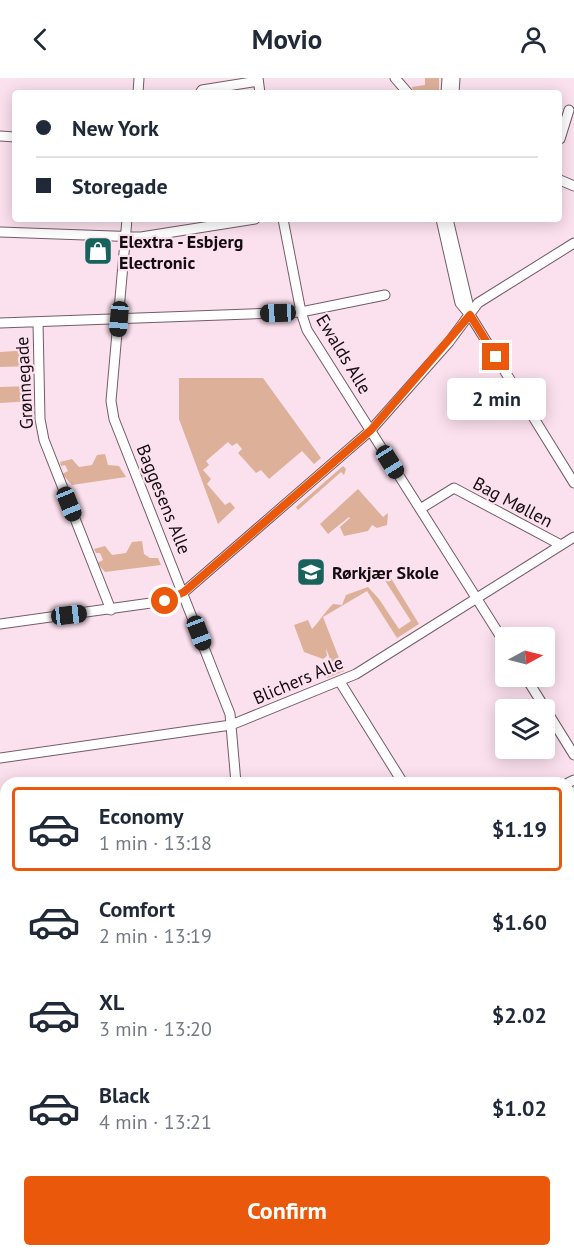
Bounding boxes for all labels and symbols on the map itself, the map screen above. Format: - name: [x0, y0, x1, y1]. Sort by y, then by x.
- place label: Elextra - Esbjerg Electronic: [119, 230, 243, 274]
- shop icon: Elextra - Esbjerg Electronic: [82, 235, 114, 267]
- car: [108, 300, 130, 338]
- car: [260, 303, 296, 323]
- street label: Ewalds Alle: [311, 310, 377, 398]
- street label: Grønnegade: [10, 336, 38, 430]
- route end: [482, 343, 509, 370]
- callout: 2 min: [446, 378, 546, 420]
- street label: Baggesens Alle: [132, 441, 196, 557]
- car: [373, 442, 407, 482]
- street label: Bag Møllen: [469, 471, 557, 533]
- car: [54, 484, 84, 524]
- school or university icon: Rørkjær Skole: [295, 556, 327, 588]
- place label: Rørkjær Skole: [332, 561, 439, 584]
- route start: [151, 587, 178, 614]
- car: [50, 604, 88, 626]
- car: [184, 613, 214, 653]
- north arrow: [495, 627, 555, 687]
- street label: Blichers Alle: [249, 651, 347, 709]

